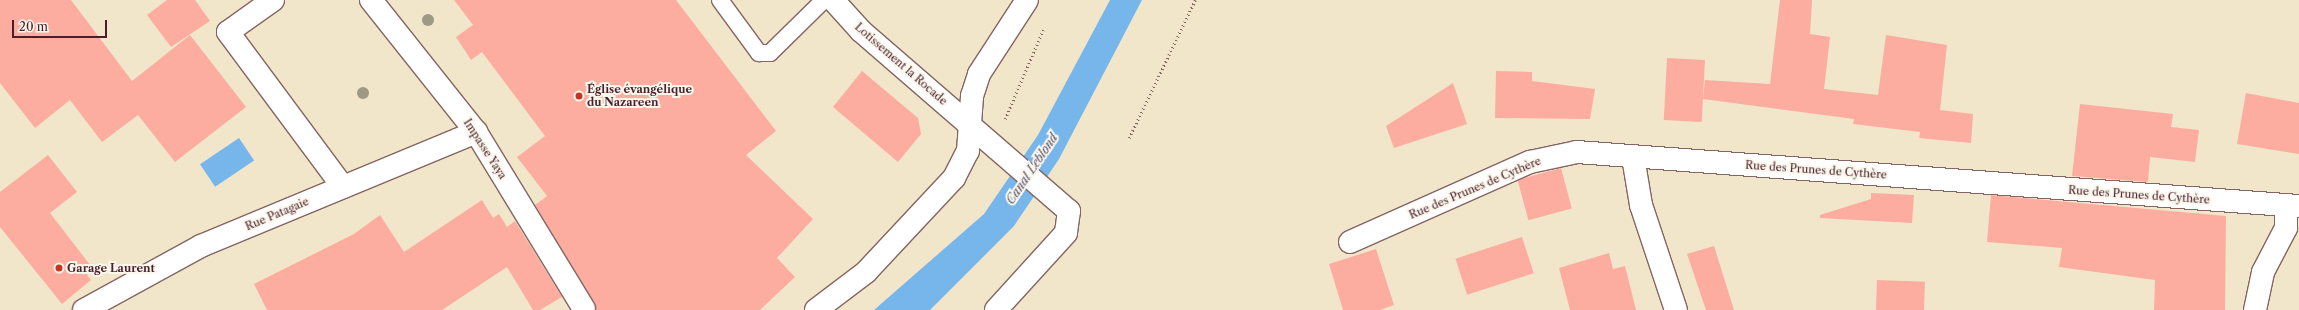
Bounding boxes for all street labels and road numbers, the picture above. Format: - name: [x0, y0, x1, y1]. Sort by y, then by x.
- street label: Lotissement la Rocade: [852, 20, 950, 108]
- street label: Impasse Yaya: [461, 116, 509, 182]
- street label: Rue des Prunes de Cythère: [1407, 154, 1543, 222]
- street label: Rue des Prunes de Cythère: [1745, 158, 1887, 182]
- street label: Rue des Prunes de Cythère: [2068, 183, 2210, 207]
- street label: Rue Patagaie: [243, 195, 311, 233]

